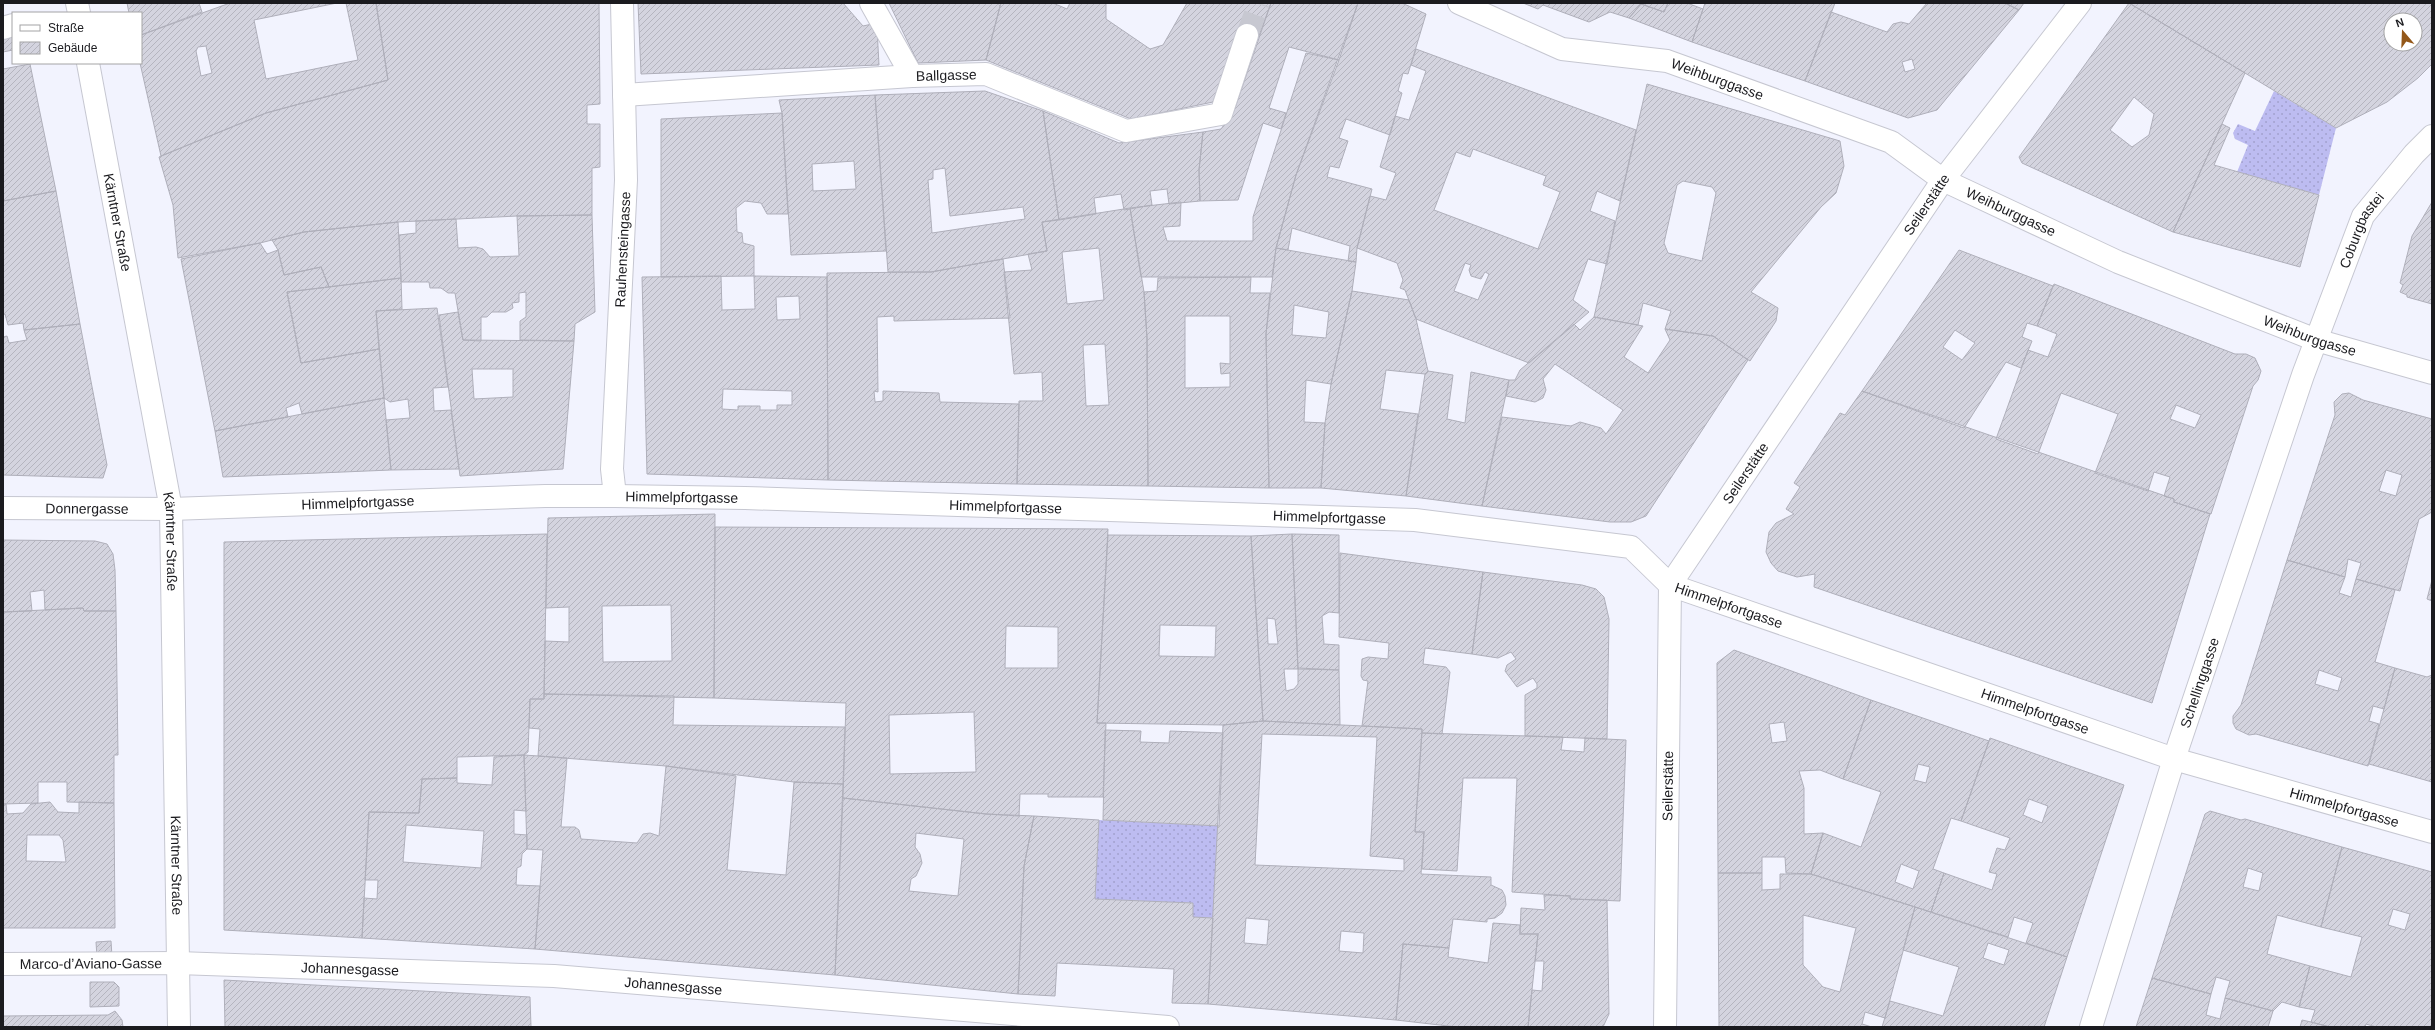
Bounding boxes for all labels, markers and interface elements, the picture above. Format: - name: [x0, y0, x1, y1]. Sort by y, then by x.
- legend: [12, 12, 142, 64]
- north arrow: [2383, 12, 2423, 52]
- text: N: [2394, 16, 2406, 30]
- text: Straße: [48, 21, 84, 35]
- text: Gebäude: [48, 41, 98, 55]
- street label: Weihburggasse: [1669, 55, 1766, 103]
- street label: Ballgasse: [916, 66, 977, 84]
- street label: Seilerstätte: [1900, 171, 1953, 238]
- street label: Kärntner Straße: [101, 172, 135, 273]
- street label: Weihburggasse: [1963, 184, 2058, 240]
- street label: Coburgbastei: [2336, 189, 2387, 271]
- street label: Rauhensteingasse: [612, 191, 633, 308]
- street label: Weihburggasse: [2261, 312, 2358, 359]
- street label: Seilerstätte: [1719, 439, 1772, 507]
- street label: Himmelpfortgasse: [625, 488, 739, 506]
- street label: Kärntner Straße: [160, 490, 180, 592]
- street label: Himmelpfortgasse: [301, 493, 415, 512]
- street label: Himmelpfortgasse: [949, 497, 1063, 516]
- street label: Donnergasse: [45, 500, 129, 517]
- street label: Himmelpfortgasse: [1273, 507, 1386, 527]
- street label: Himmelpfortgasse: [1673, 579, 1785, 631]
- street label: Schellinggasse: [2177, 635, 2222, 730]
- street label: Himmelpfortgasse: [1979, 685, 2091, 737]
- street label: Seilerstätte: [1659, 751, 1676, 821]
- street label: Himmelpfortgasse: [2288, 784, 2401, 830]
- street label: Kärntner Straße: [168, 815, 185, 915]
- street label: Marco-d’Aviano-Gasse: [20, 955, 162, 972]
- street label: Johannesgasse: [301, 959, 399, 979]
- street label: Johannesgasse: [624, 974, 723, 998]

